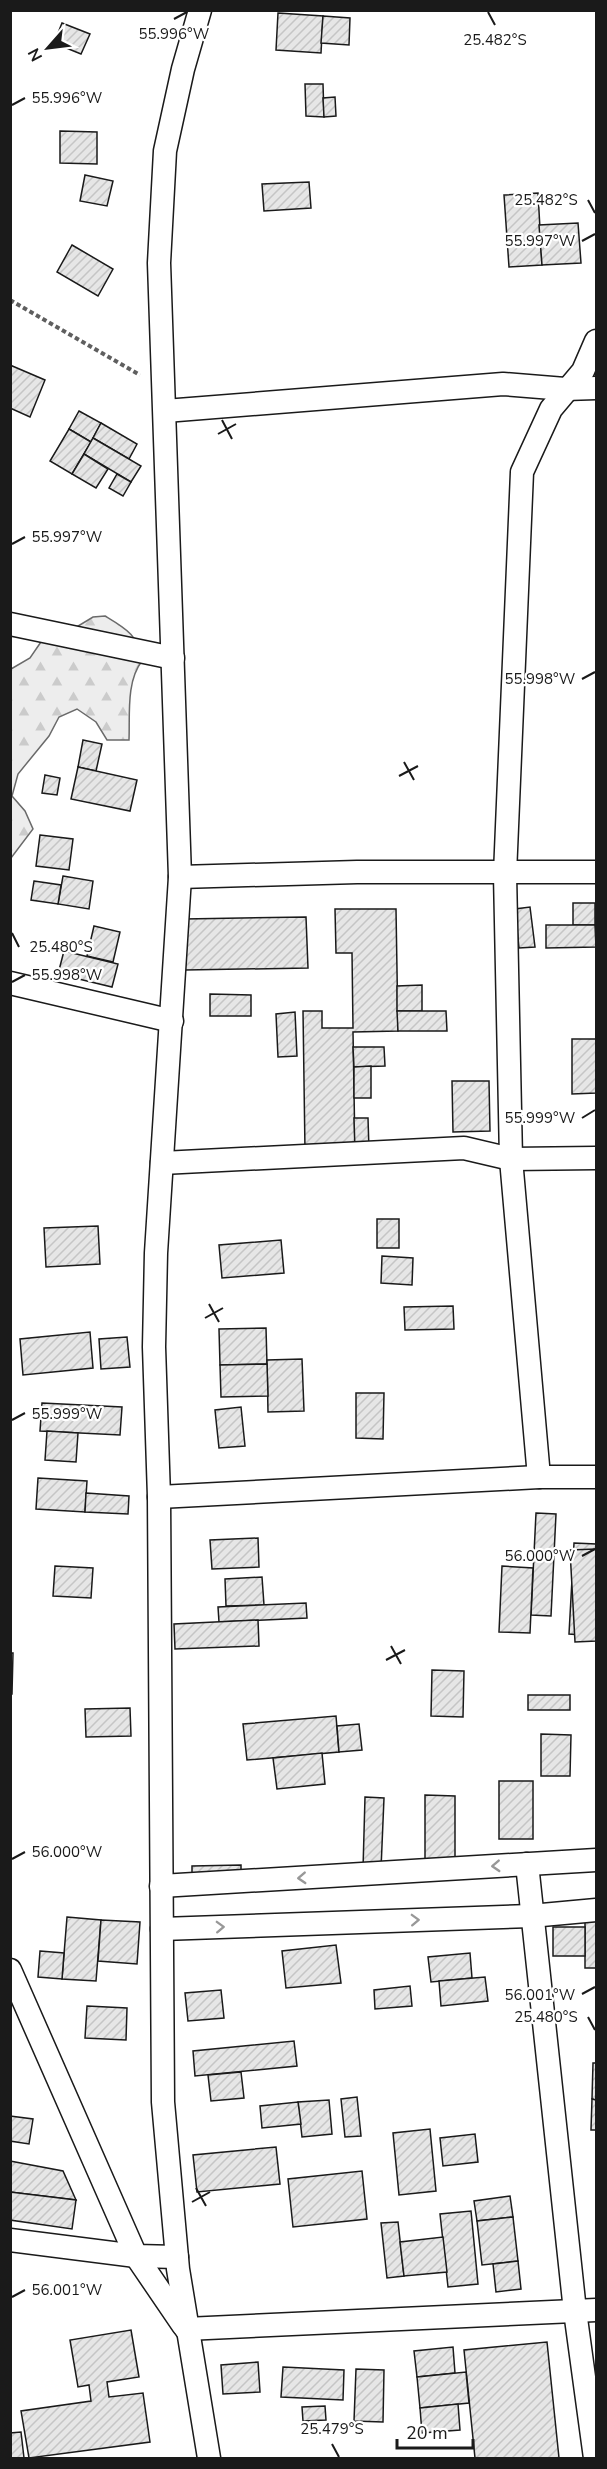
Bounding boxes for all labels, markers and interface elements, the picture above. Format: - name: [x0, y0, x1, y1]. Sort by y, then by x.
- north arrow: [18, 18, 78, 78]
- text: 55.996°W: [139, 24, 210, 44]
- text: 25.482°S: [463, 30, 527, 50]
- text: N: [23, 44, 48, 65]
- text: 55.996°W: [32, 88, 103, 108]
- text: 25.482°S: [514, 190, 578, 210]
- text: 55.997°W: [505, 231, 576, 251]
- text: 55.997°W: [32, 527, 103, 547]
- text: 55.998°W: [505, 669, 576, 689]
- text: 25.480°S: [29, 937, 93, 957]
- text: 55.998°W: [32, 965, 103, 985]
- text: 55.999°W: [505, 1108, 576, 1128]
- text: 55.999°W: [32, 1404, 103, 1424]
- text: 56.000°W: [505, 1546, 576, 1566]
- text: 56.000°W: [32, 1842, 103, 1862]
- one-way arrow: [492, 1859, 501, 1872]
- one-way arrow: [297, 1871, 306, 1884]
- one-way arrow: [411, 1914, 420, 1927]
- one-way arrow: [216, 1921, 225, 1933]
- text: 56.001°W: [505, 1985, 576, 2005]
- text: 25.480°S: [514, 2007, 578, 2027]
- text: 56.001°W: [32, 2280, 103, 2300]
- scale bar: [397, 2412, 474, 2450]
- text: 25.479°S: [300, 2419, 364, 2439]
- text: 20 m: [406, 2421, 448, 2445]

